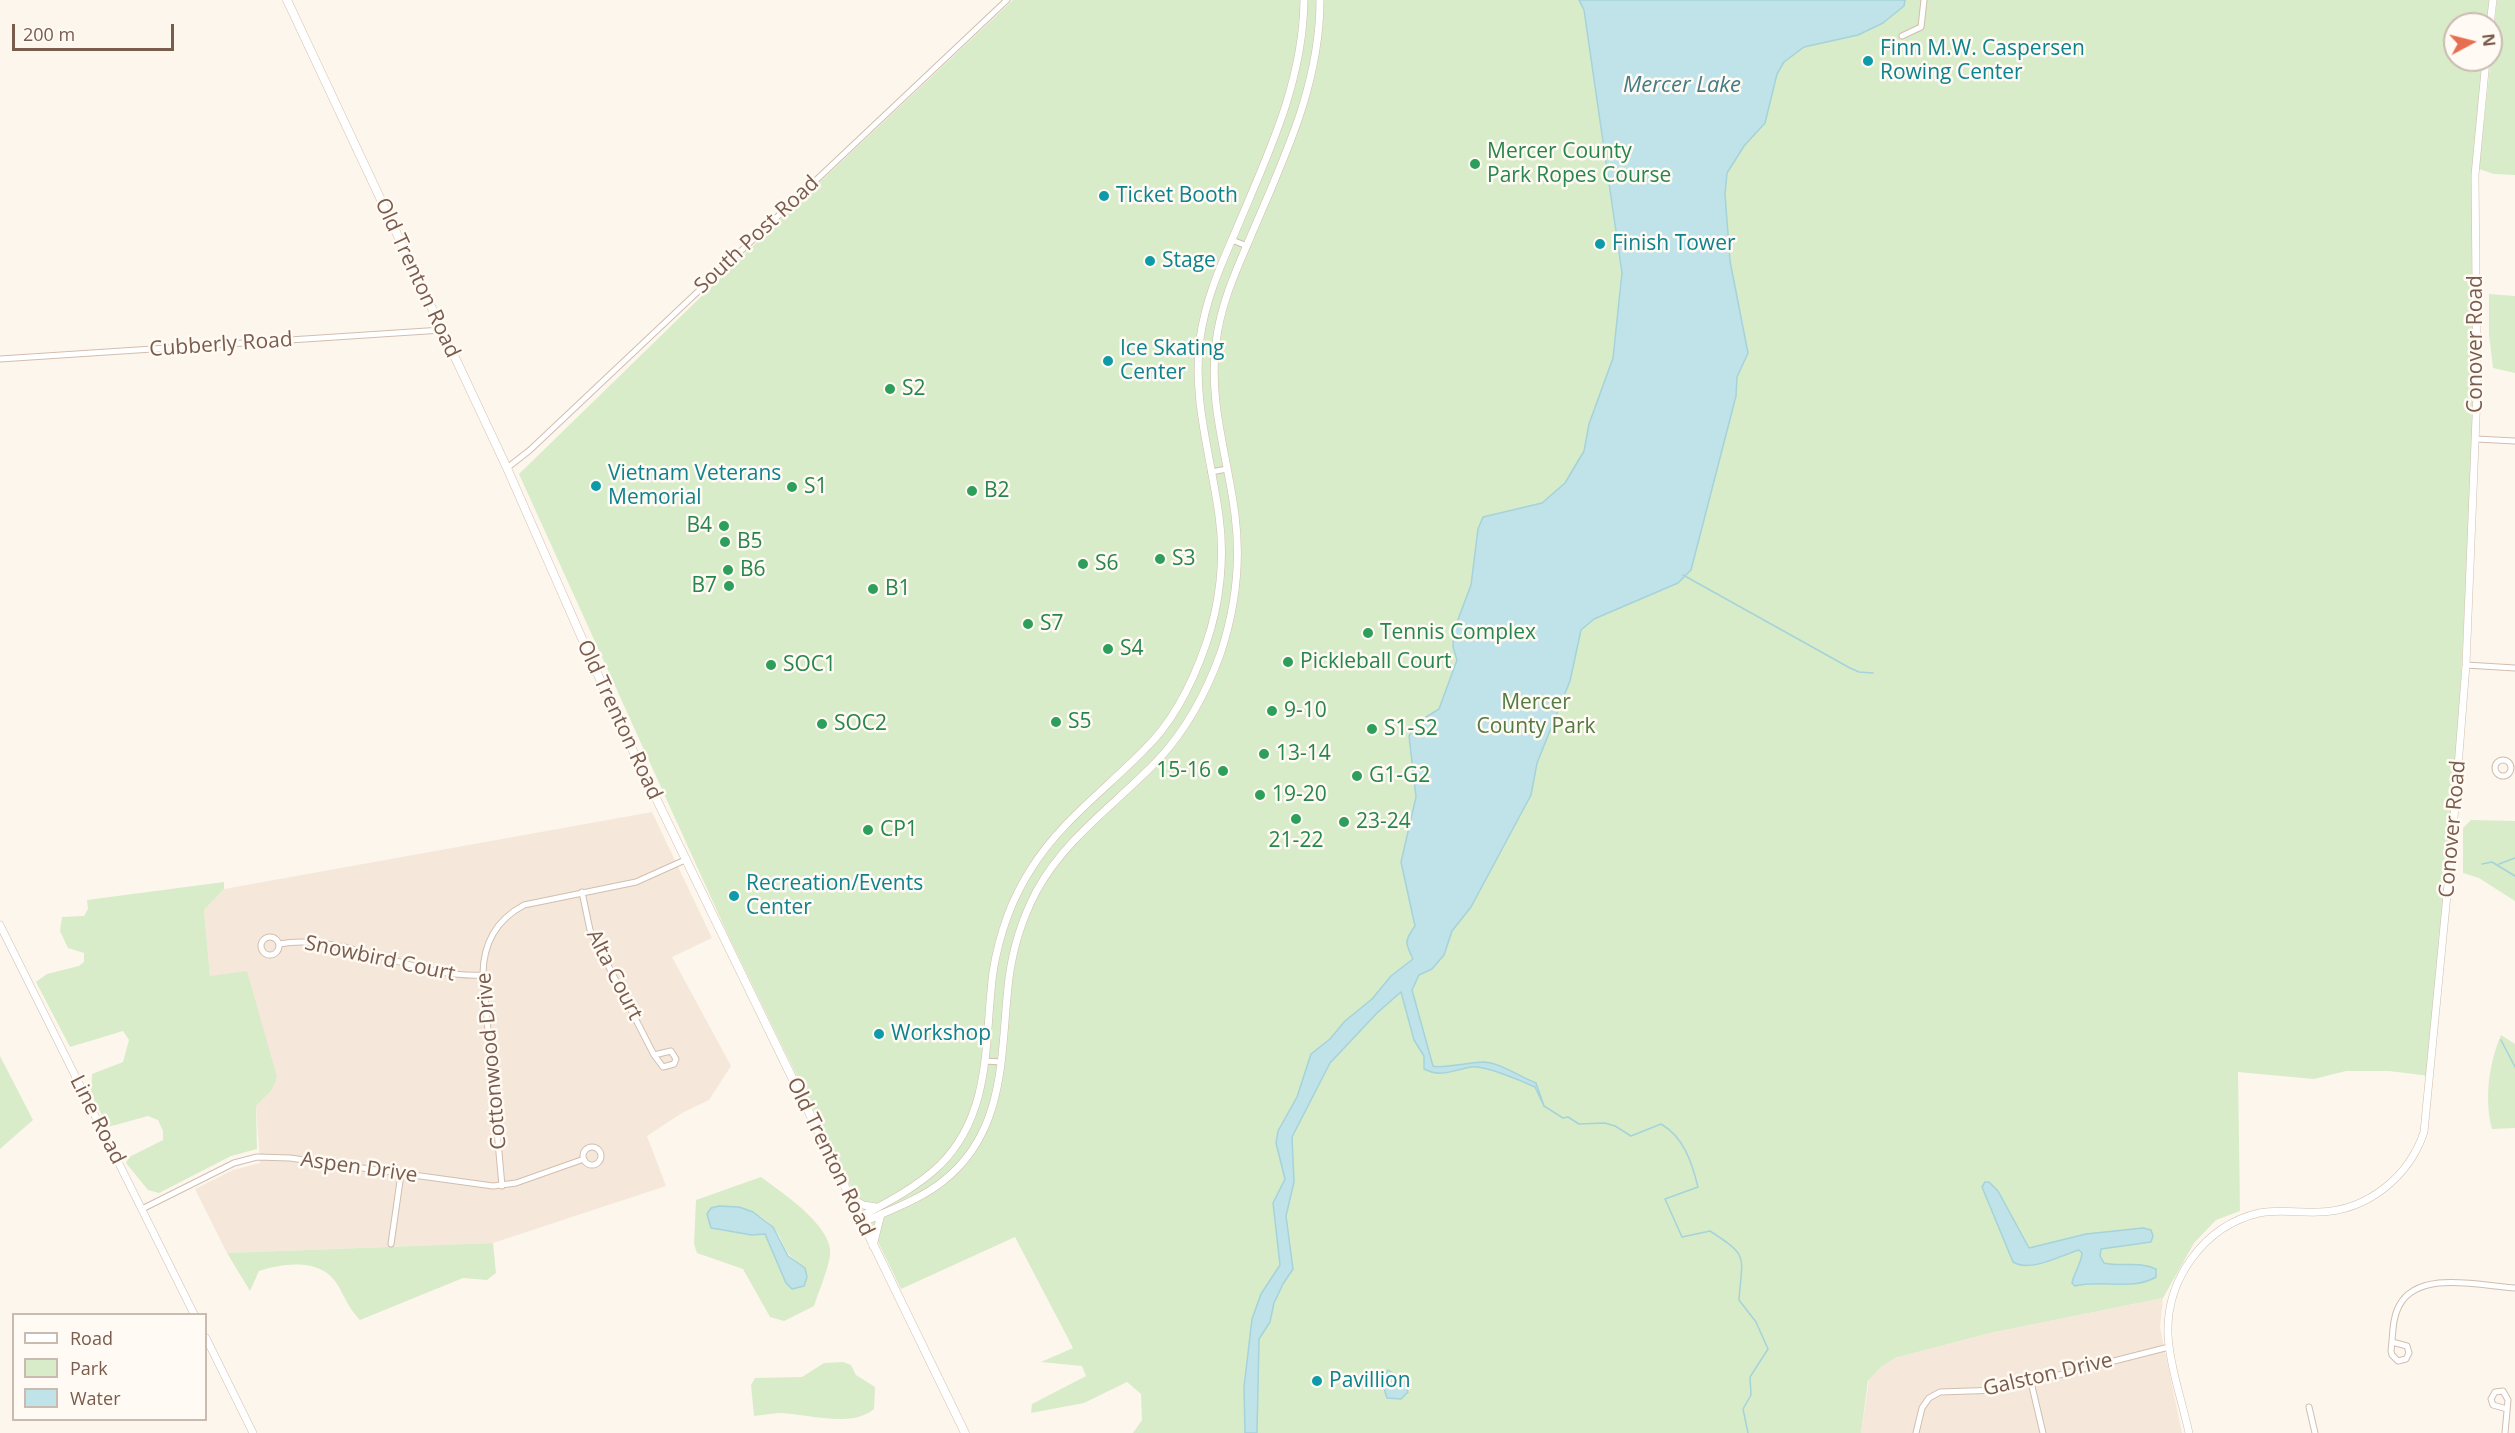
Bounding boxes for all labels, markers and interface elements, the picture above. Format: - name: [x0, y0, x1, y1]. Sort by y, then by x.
- scale bar: [15, 12, 177, 50]
- north arrow: [2443, 12, 2503, 72]
- text: 200 m: [23, 22, 75, 46]
- text: N: [2477, 32, 2501, 48]
- place label: Finn M.W. Caspersen Rowing Center: [1880, 36, 2085, 86]
- marker: Finn M.W. Caspersen Rowing Center: [1861, 54, 1875, 68]
- water label: Mercer Lake: [1623, 73, 1741, 99]
- place label: Mercer County Park Ropes Course: [1487, 139, 1671, 189]
- marker: Mercer County Park Ropes Course: [1468, 157, 1482, 171]
- street label: South Post Road: [689, 171, 825, 299]
- place label: Ticket Booth: [1116, 183, 1238, 209]
- marker: Ticket Booth: [1097, 189, 1111, 203]
- street label: Old Trenton Road: [369, 194, 465, 362]
- place label: Finish Tower: [1612, 231, 1736, 257]
- marker: Finish Tower: [1593, 237, 1607, 251]
- place label: Stage: [1162, 248, 1216, 274]
- marker: Stage: [1143, 254, 1157, 268]
- street label: Conover Road: [2463, 275, 2489, 413]
- street label: Cubberly Road: [149, 327, 293, 363]
- place label: Ice Skating Center: [1120, 336, 1224, 386]
- marker: Ice Skating Center: [1101, 354, 1115, 368]
- place label: S2: [902, 376, 926, 402]
- marker: S2: [883, 382, 897, 396]
- place label: Vietnam Veterans Memorial: [608, 461, 781, 511]
- place label: S1: [804, 474, 828, 500]
- place label: B2: [984, 478, 1010, 504]
- marker: Vietnam Veterans Memorial: [589, 479, 603, 493]
- marker: S1: [785, 480, 799, 494]
- marker: B2: [965, 484, 979, 498]
- place label: B4: [686, 513, 712, 539]
- marker: B4: [717, 519, 731, 533]
- place label: B5: [737, 529, 763, 555]
- marker: B5: [718, 535, 732, 549]
- place label: S3: [1172, 546, 1196, 572]
- place label: S6: [1095, 551, 1119, 577]
- marker: S3: [1153, 552, 1167, 566]
- place label: B6: [740, 557, 766, 583]
- marker: S6: [1076, 557, 1090, 571]
- marker: B6: [721, 563, 735, 577]
- place label: B7: [691, 573, 717, 599]
- place label: B1: [885, 576, 911, 602]
- marker: B7: [722, 579, 736, 593]
- marker: B1: [866, 582, 880, 596]
- place label: S7: [1040, 611, 1064, 637]
- marker: S7: [1021, 617, 1035, 631]
- place label: Tennis Complex: [1380, 620, 1536, 646]
- marker: Tennis Complex: [1361, 626, 1375, 640]
- street label: Old Trenton Road: [571, 636, 667, 804]
- place label: S4: [1120, 636, 1144, 662]
- marker: S4: [1101, 642, 1115, 656]
- place label: Pickleball Court: [1300, 649, 1452, 675]
- place label: SOC1: [783, 652, 836, 678]
- marker: Pickleball Court: [1281, 655, 1295, 669]
- marker: SOC1: [764, 658, 778, 672]
- park label: Mercer County Park: [1477, 690, 1595, 740]
- place label: 9-10: [1284, 698, 1327, 724]
- marker: 9-10: [1265, 704, 1279, 718]
- place label: S5: [1068, 709, 1092, 735]
- place label: SOC2: [834, 711, 887, 737]
- marker: S5: [1049, 715, 1063, 729]
- place label: S1-S2: [1384, 716, 1438, 742]
- marker: SOC2: [815, 717, 829, 731]
- marker: S1-S2: [1365, 722, 1379, 736]
- place label: 13-14: [1276, 741, 1331, 767]
- marker: 13-14: [1257, 747, 1271, 761]
- place label: 15-16: [1156, 758, 1211, 784]
- street label: Conover Road: [2434, 759, 2472, 899]
- place label: G1-G2: [1369, 763, 1430, 789]
- marker: 15-16: [1216, 764, 1230, 778]
- marker: G1-G2: [1350, 769, 1364, 783]
- place label: 19-20: [1272, 782, 1327, 808]
- marker: 19-20: [1253, 788, 1267, 802]
- place label: 23-24: [1356, 809, 1411, 835]
- marker: 21-22: [1289, 812, 1303, 826]
- marker: 23-24: [1337, 815, 1351, 829]
- place label: CP1: [880, 817, 918, 843]
- marker: CP1: [861, 823, 875, 837]
- place label: 21-22: [1269, 828, 1323, 854]
- place label: Recreation/Events Center: [746, 871, 923, 921]
- marker: Recreation/Events Center: [727, 889, 741, 903]
- street label: Alta Court: [581, 926, 647, 1024]
- street label: Snowbird Court: [302, 931, 458, 987]
- street label: Cottonwood Drive: [472, 971, 512, 1151]
- place label: Workshop: [891, 1021, 991, 1047]
- marker: Workshop: [872, 1027, 886, 1041]
- street label: Line Road: [64, 1071, 130, 1169]
- street label: Old Trenton Road: [781, 1074, 879, 1240]
- street label: Aspen Drive: [299, 1147, 419, 1189]
- legend: [12, 1313, 207, 1421]
- text: Road: [70, 1326, 113, 1350]
- street label: Galston Drive: [1981, 1348, 2115, 1402]
- text: Park: [70, 1356, 108, 1380]
- place label: Pavillion: [1329, 1368, 1411, 1394]
- marker: Pavillion: [1310, 1374, 1324, 1388]
- text: Water: [70, 1386, 121, 1410]

